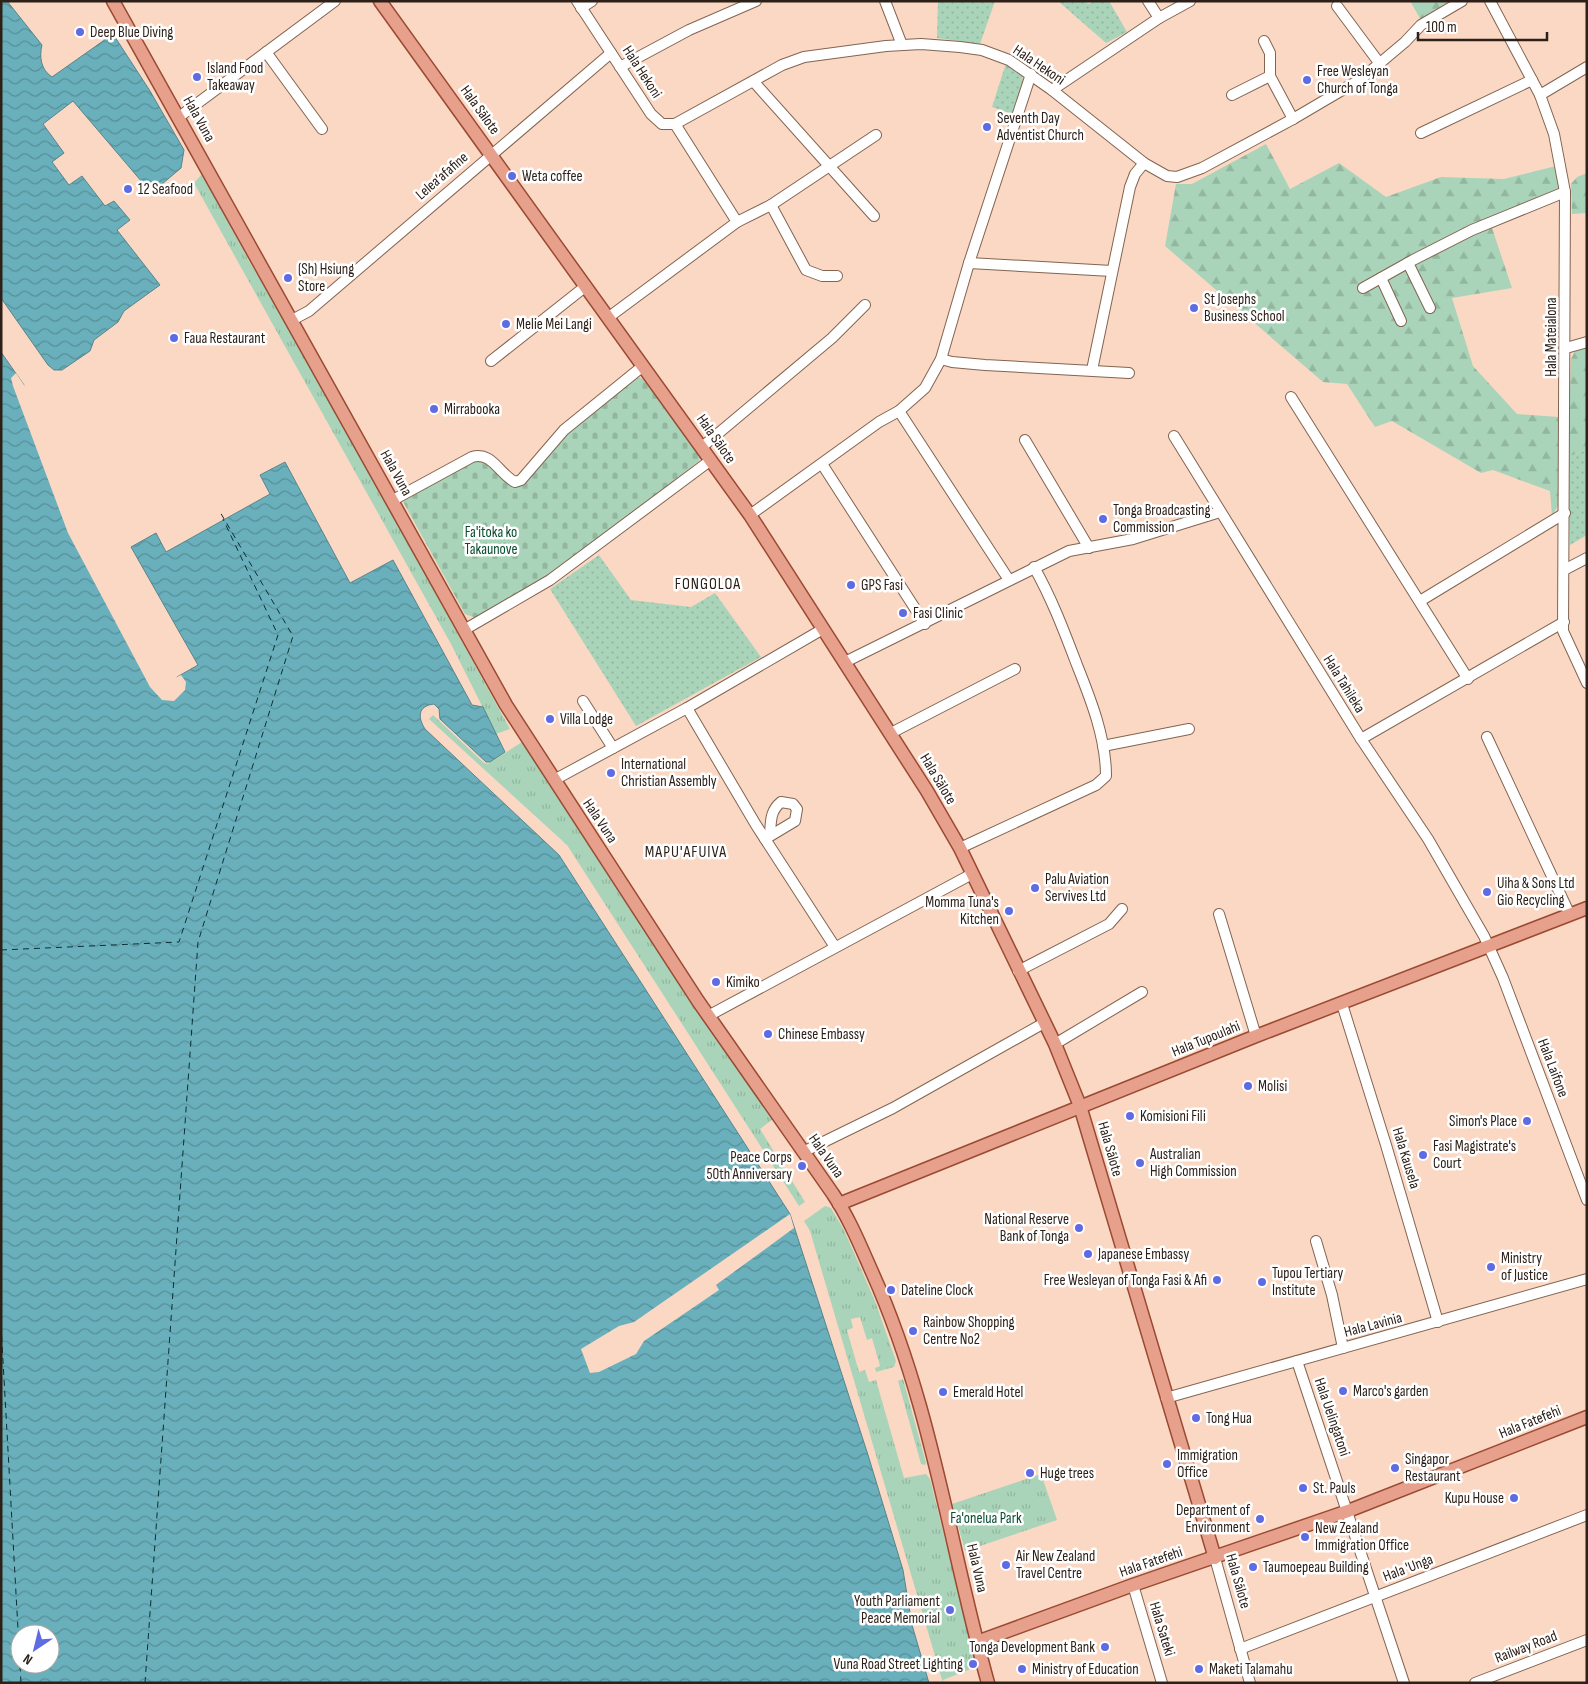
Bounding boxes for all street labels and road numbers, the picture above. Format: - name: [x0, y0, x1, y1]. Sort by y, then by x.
- street label: Hala Hekoni: [1009, 41, 1069, 89]
- street label: Hala Hekoni: [618, 42, 666, 102]
- street label: Hala Sālote: [456, 82, 504, 138]
- street label: Hala Vuna: [179, 93, 219, 145]
- street label: Lelea’afafine: [412, 148, 472, 204]
- street label: Hala Mateialona: [1542, 297, 1561, 377]
- street label: Hala Sālote: [692, 411, 740, 467]
- street label: Hala Vuna: [376, 447, 416, 499]
- street label: Hala Tahileka: [1319, 652, 1369, 717]
- street label: Hala Sālote: [915, 750, 961, 808]
- street label: Hala Vuna: [578, 795, 622, 847]
- street label: Hala Tupoulahi: [1169, 1017, 1243, 1061]
- street label: Hala Laifone: [1533, 1036, 1573, 1100]
- street label: Hala Sālote: [1093, 1119, 1127, 1179]
- street label: Hala Kausela: [1388, 1125, 1424, 1191]
- street label: Hala Vuna: [804, 1130, 848, 1182]
- street label: Hala Lavinia: [1342, 1308, 1404, 1342]
- street label: Hala Uelingatoni: [1310, 1375, 1354, 1459]
- street label: Hala Fatefehi: [1496, 1401, 1564, 1443]
- street label: Hala Vuna: [962, 1542, 992, 1594]
- street label: Hala Fatefehi: [1117, 1542, 1185, 1582]
- street label: Hala 'Unga: [1380, 1550, 1436, 1586]
- street label: Hala Sālote: [1221, 1551, 1255, 1611]
- street label: Hala Sateki: [1145, 1600, 1179, 1659]
- street label: Railway Road: [1492, 1626, 1560, 1668]

